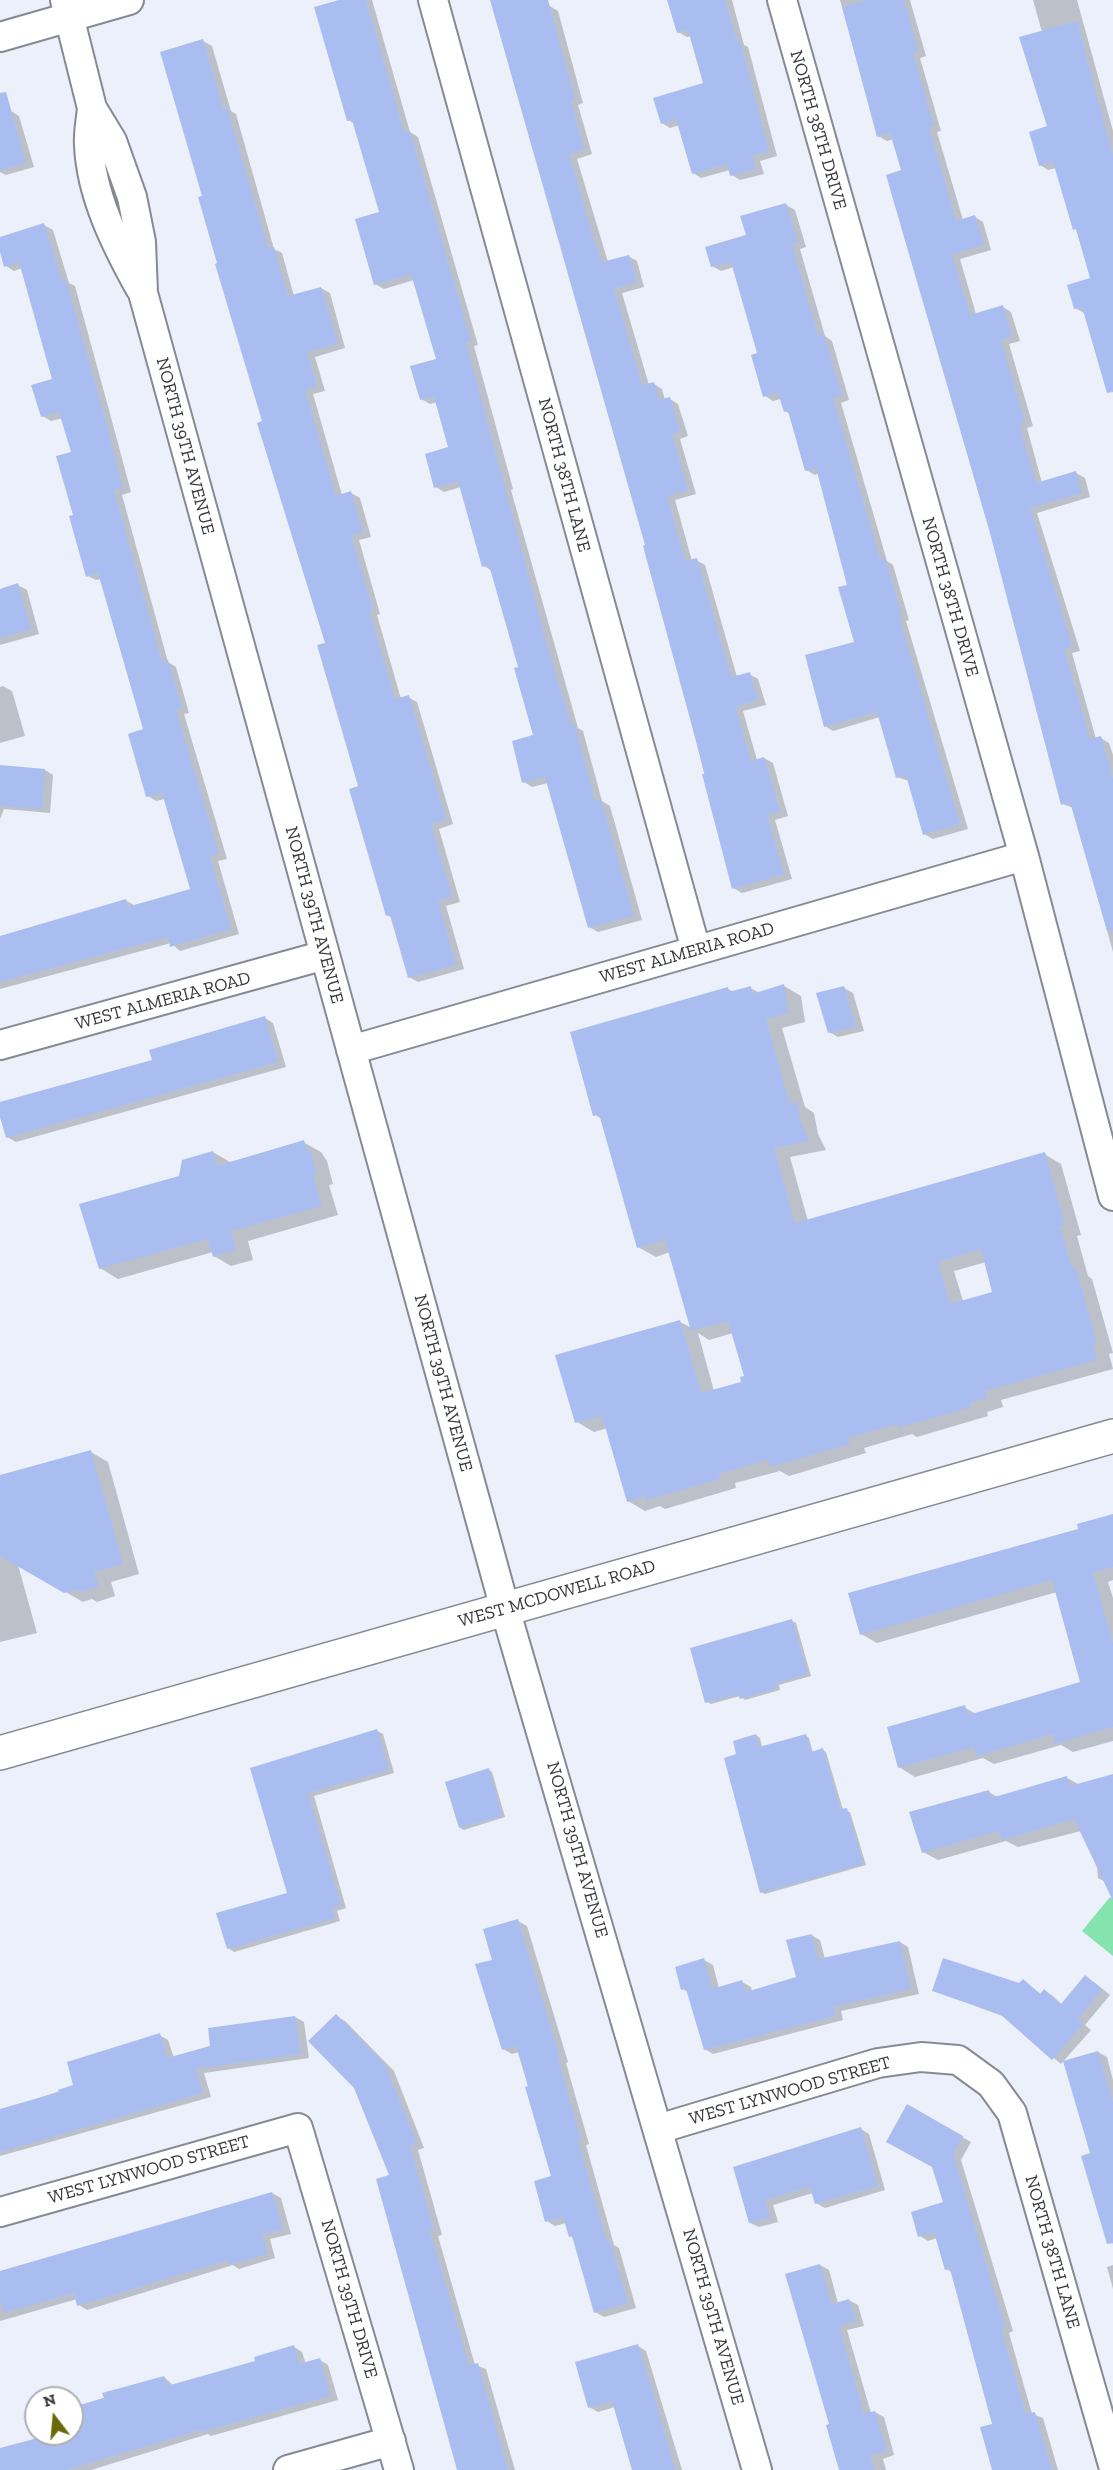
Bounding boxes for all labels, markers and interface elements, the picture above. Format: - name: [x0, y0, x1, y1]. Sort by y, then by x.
- street label: NORTH 38TH DRIVE: [785, 48, 851, 212]
- street label: NORTH 39TH AVENUE: [151, 355, 219, 537]
- street label: NORTH 38TH LANE: [533, 396, 595, 554]
- street label: NORTH 38TH DRIVE: [917, 515, 983, 679]
- street label: NORTH 39TH AVENUE: [280, 824, 348, 1006]
- street label: WEST ALMERIA ROAD: [597, 918, 777, 988]
- street label: WEST ALMERIA ROAD: [73, 967, 253, 1035]
- street label: NORTH 39TH AVENUE: [409, 1292, 477, 1474]
- street label: WEST MCDOWELL ROAD: [456, 1556, 658, 1632]
- street label: NORTH 39TH AVENUE: [542, 1759, 612, 1941]
- street label: WEST LYNWOOD STREET: [687, 2052, 893, 2130]
- street label: WEST LYNWOOD STREET: [46, 2131, 252, 2209]
- street label: NORTH 38TH LANE: [1020, 2173, 1084, 2331]
- street label: NORTH 39TH DRIVE: [316, 2217, 382, 2381]
- street label: NORTH 39TH AVENUE: [678, 2226, 748, 2408]
- north arrow: [24, 2386, 84, 2446]
- text: N: [41, 2389, 58, 2411]

